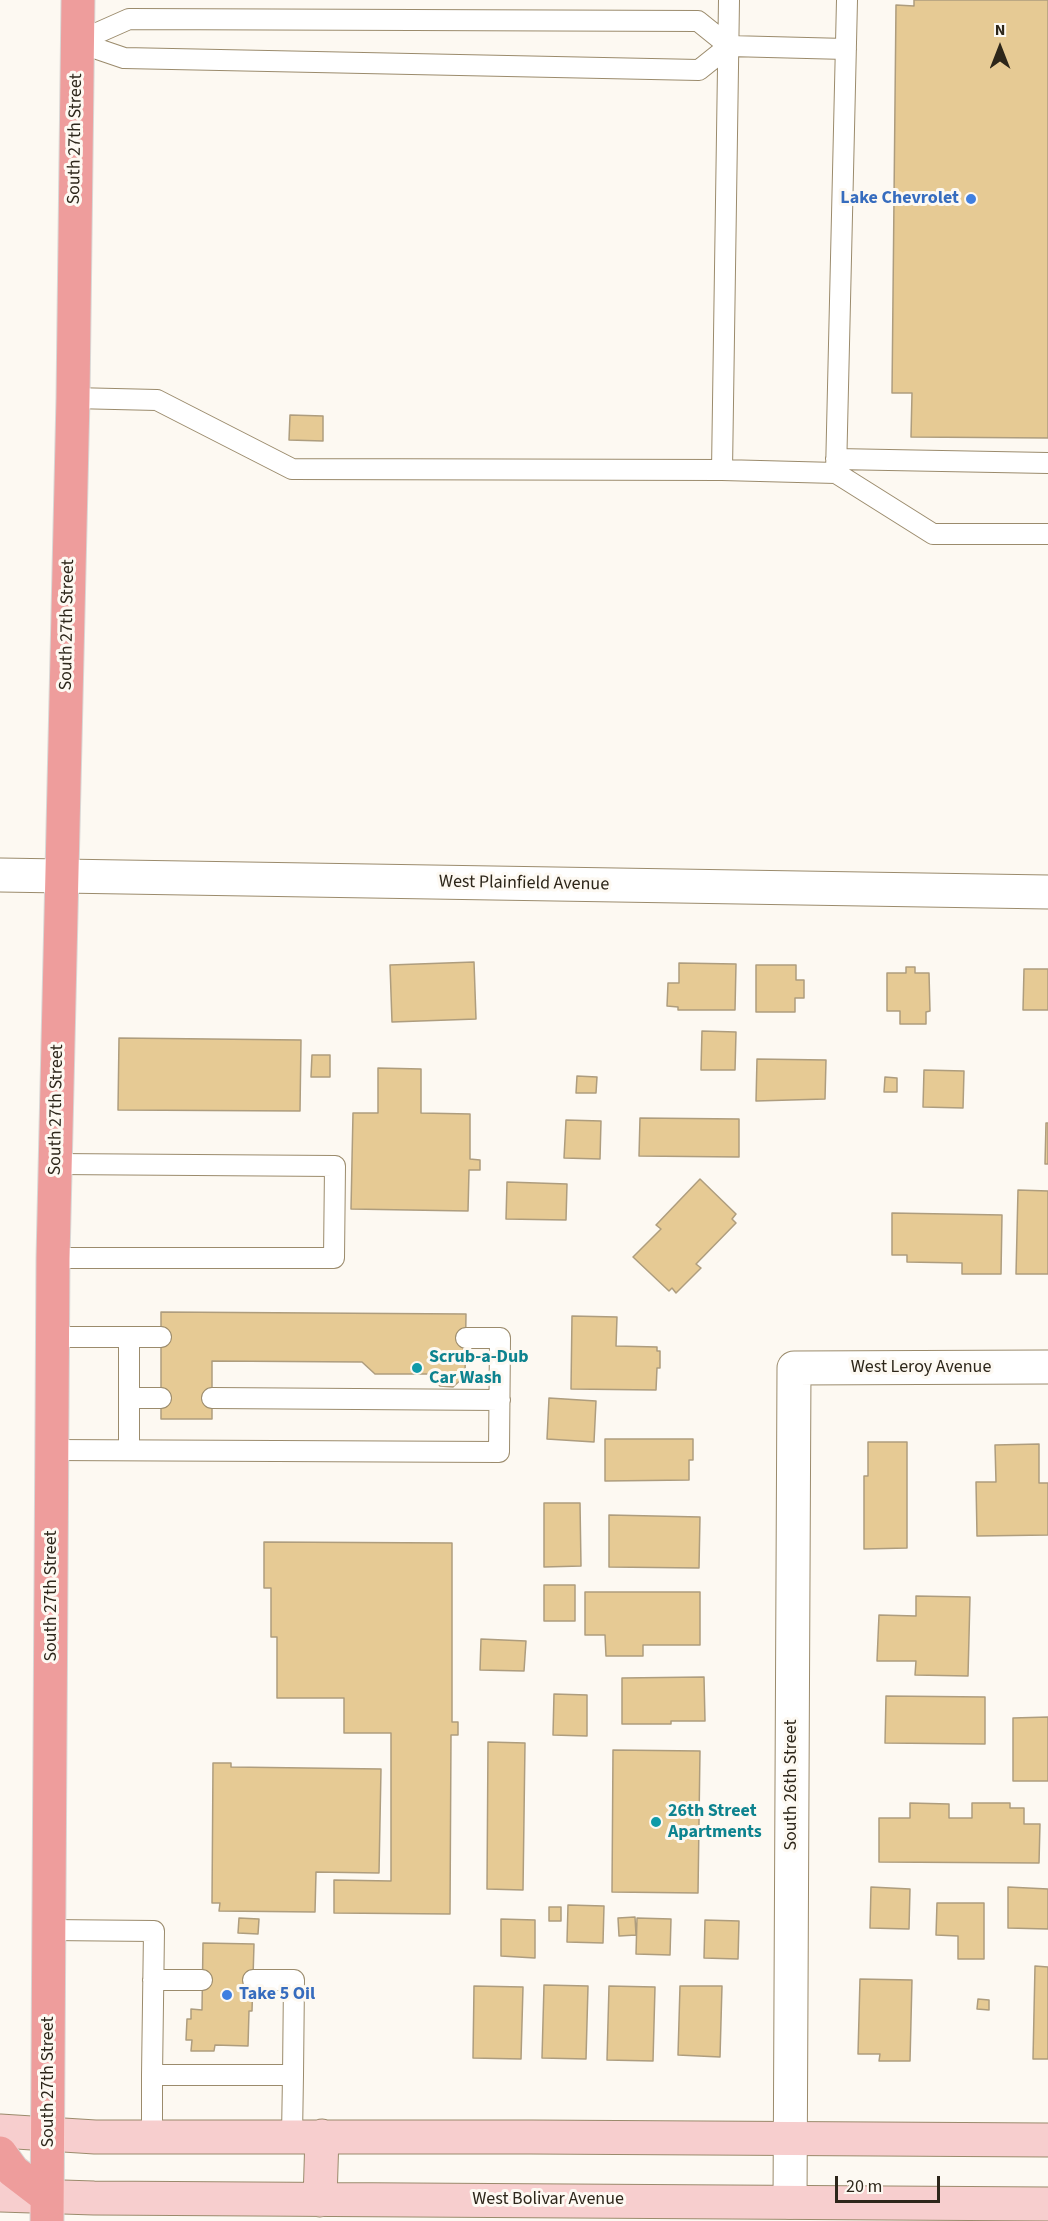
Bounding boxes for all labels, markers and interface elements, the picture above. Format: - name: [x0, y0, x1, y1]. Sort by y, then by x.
- north arrow: [970, 18, 1030, 78]
- text: N: [995, 19, 1005, 41]
- street label: South 27th Street: [64, 73, 88, 205]
- place label: Lake Chevrolet: [840, 188, 959, 210]
- marker: Lake Chevrolet: [964, 192, 978, 206]
- street label: South 27th Street: [56, 559, 80, 691]
- street label: West Plainfield Avenue: [439, 872, 609, 896]
- street label: South 27th Street: [45, 1044, 69, 1176]
- place label: Scrub-a-Dub Car Wash: [429, 1347, 529, 1390]
- street label: West Leroy Avenue: [851, 1357, 991, 1379]
- marker: Scrub-a-Dub Car Wash: [410, 1361, 424, 1375]
- street label: South 27th Street: [41, 1530, 63, 1662]
- street label: South 26th Street: [781, 1719, 803, 1851]
- place label: 26th Street Apartments: [668, 1801, 762, 1844]
- marker: 26th Street Apartments: [649, 1815, 663, 1829]
- place label: Take 5 Oil: [239, 1984, 315, 2006]
- marker: Take 5 Oil: [220, 1988, 234, 2002]
- street label: South 27th Street: [38, 2016, 60, 2148]
- scale bar: [838, 2164, 943, 2202]
- text: 20 m: [846, 2174, 882, 2199]
- street label: West Bolivar Avenue: [472, 2189, 624, 2211]

